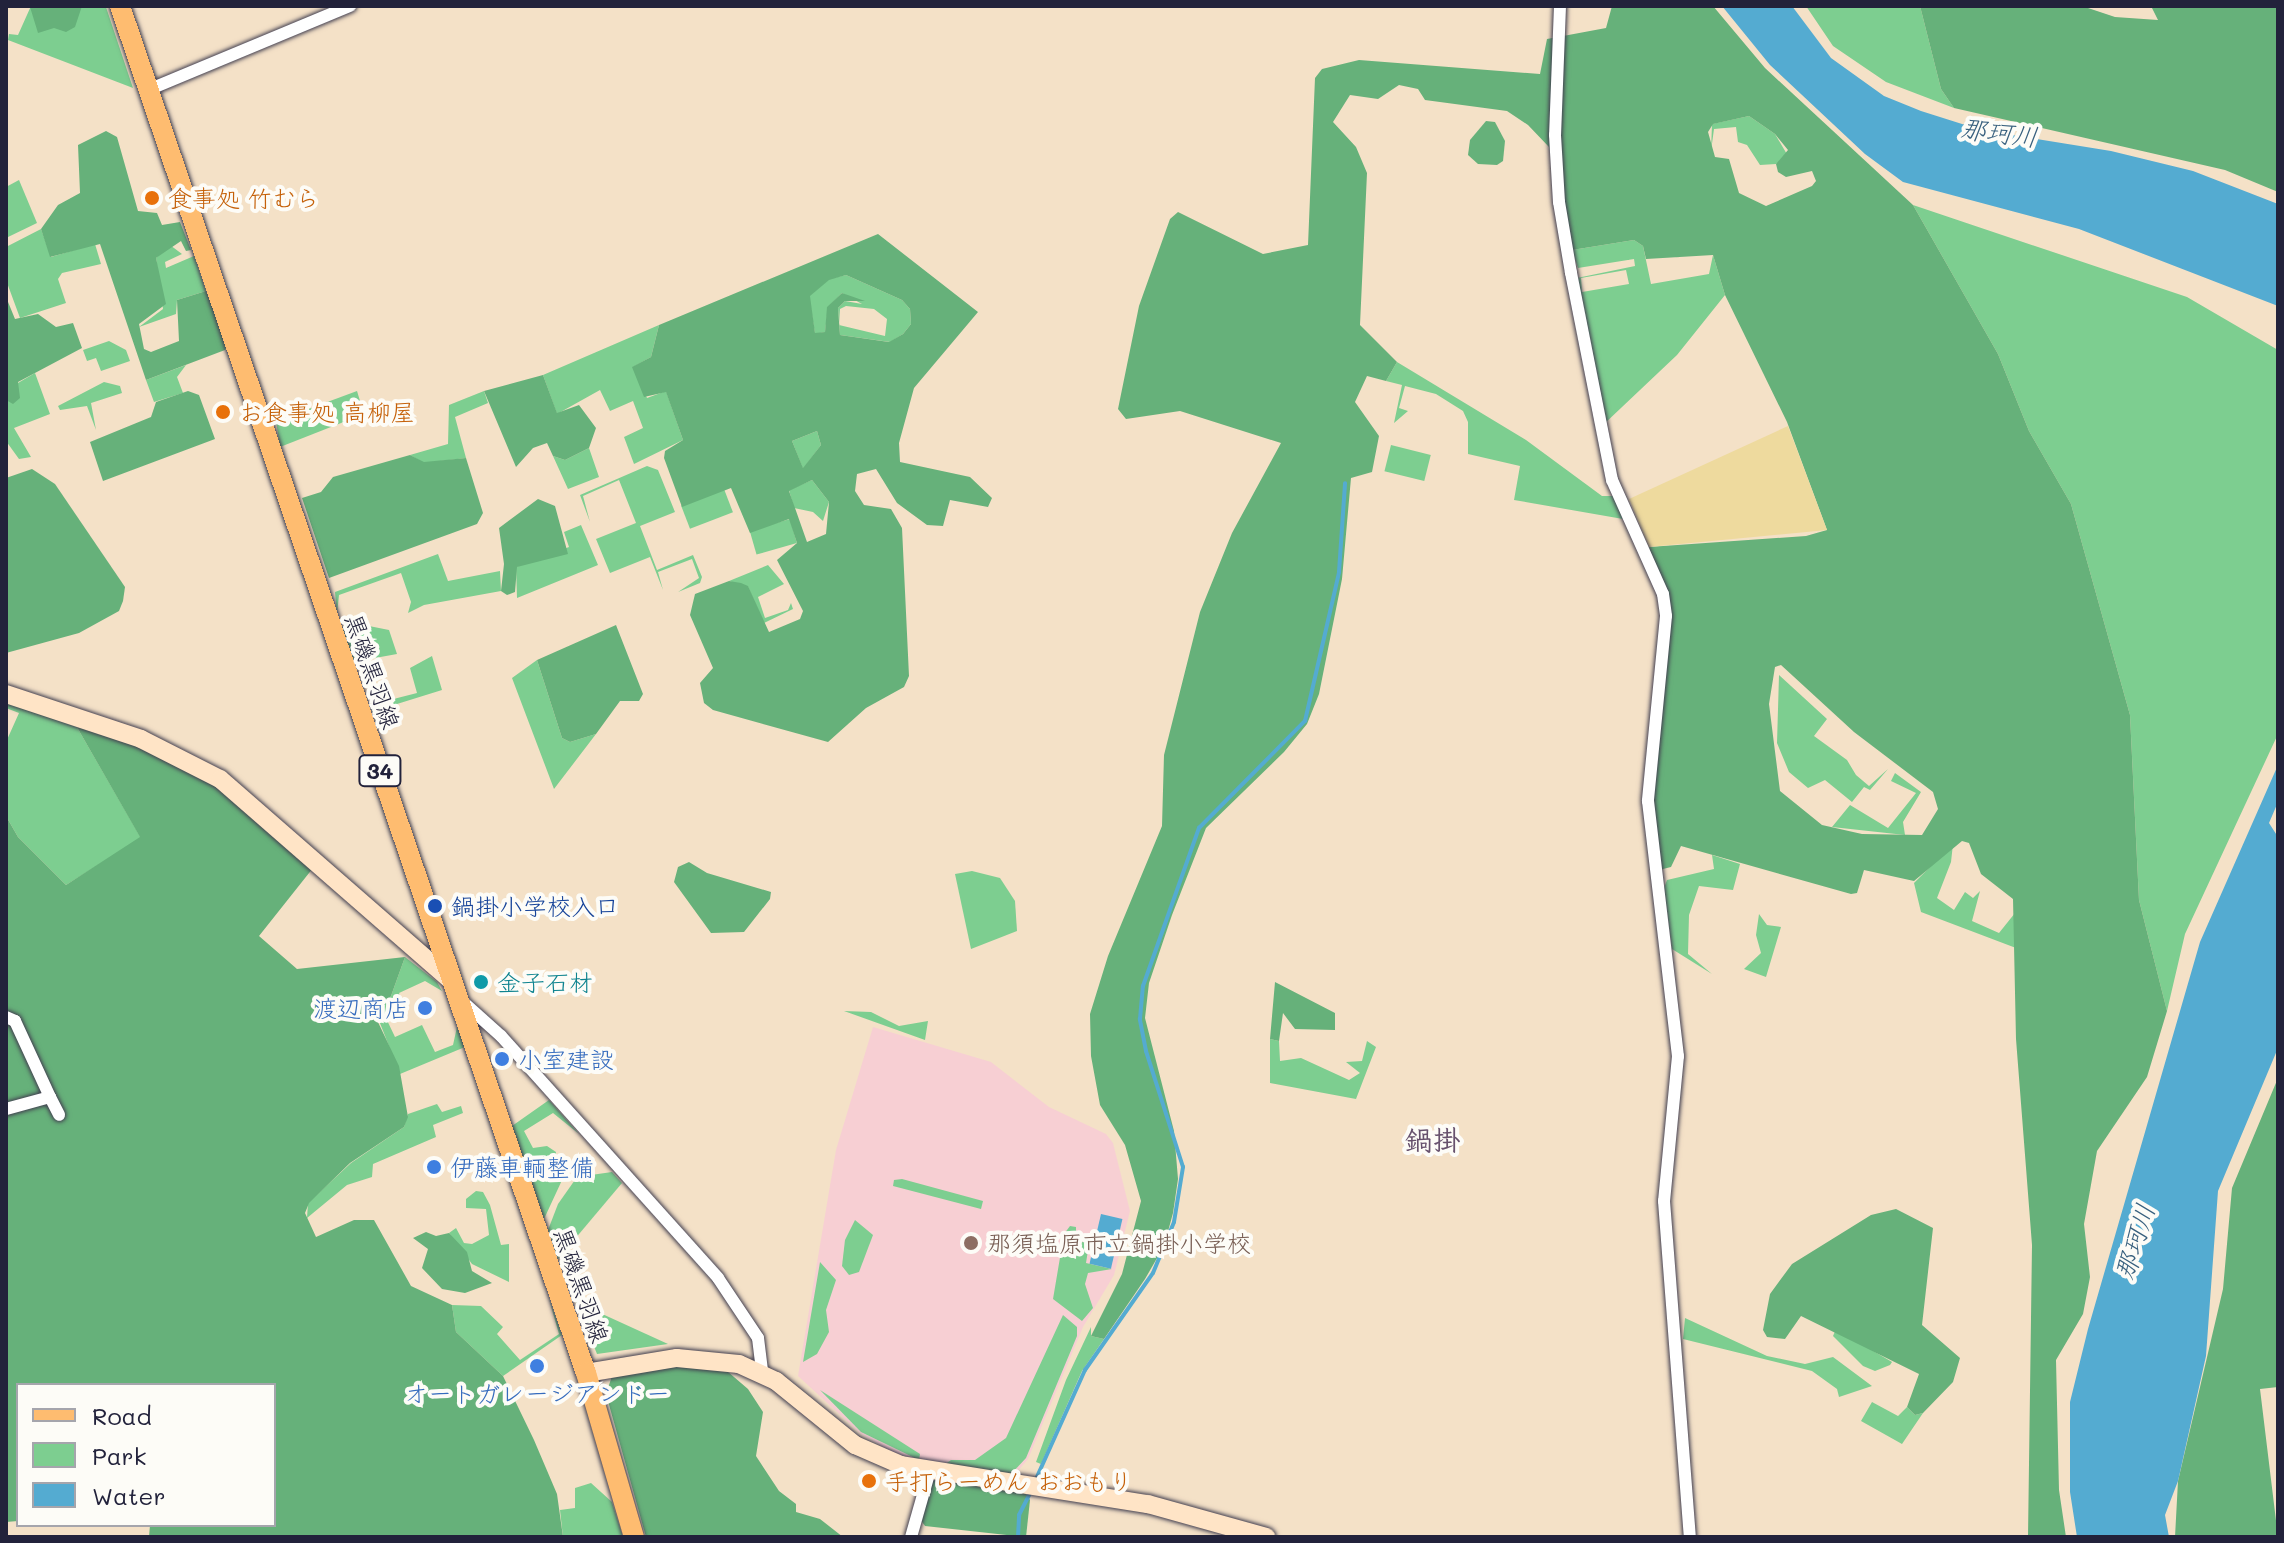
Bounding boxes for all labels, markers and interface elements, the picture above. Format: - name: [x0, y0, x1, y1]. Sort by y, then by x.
- water label: 那珂川: [1958, 113, 2040, 153]
- place label: 食事処 竹むら: [168, 184, 320, 212]
- marker: 食事処 竹むら: [143, 189, 161, 207]
- place label: お食事処 高柳屋: [239, 398, 415, 426]
- marker: お食事処 高柳屋: [214, 403, 232, 421]
- street label: 黒磯黒羽線: [340, 610, 406, 732]
- road number: 34: [358, 753, 402, 789]
- place label: 鍋掛小学校入口: [451, 892, 619, 920]
- marker: 鍋掛小学校入口: [426, 897, 444, 915]
- place label: 金子石材: [497, 968, 593, 996]
- marker: 金子石材: [472, 973, 490, 991]
- place label: 渡辺商店: [313, 994, 409, 1022]
- marker: 渡辺商店: [416, 999, 434, 1017]
- place label: 小室建設: [518, 1045, 614, 1073]
- marker: 小室建設: [493, 1050, 511, 1068]
- district label: 鍋掛: [1405, 1122, 1461, 1156]
- place label: 伊藤車輌整備: [450, 1153, 594, 1181]
- marker: 伊藤車輌整備: [425, 1158, 443, 1176]
- water label: 那珂川: [2109, 1200, 2161, 1284]
- street label: 黒磯黒羽線: [549, 1224, 615, 1346]
- place label: 那須塩原市立鍋掛小学校: [987, 1229, 1251, 1257]
- marker: 那須塩原市立鍋掛小学校: [962, 1234, 980, 1252]
- marker: オートガレージアンドー: [528, 1357, 546, 1375]
- place label: オートガレージアンドー: [405, 1379, 669, 1407]
- legend: [16, 1383, 276, 1527]
- text: Road: [92, 1400, 152, 1431]
- text: Park: [92, 1440, 146, 1471]
- place label: 手打らーめん おおもり: [885, 1467, 1133, 1495]
- marker: 手打らーめん おおもり: [860, 1472, 878, 1490]
- text: Water: [92, 1480, 166, 1511]

